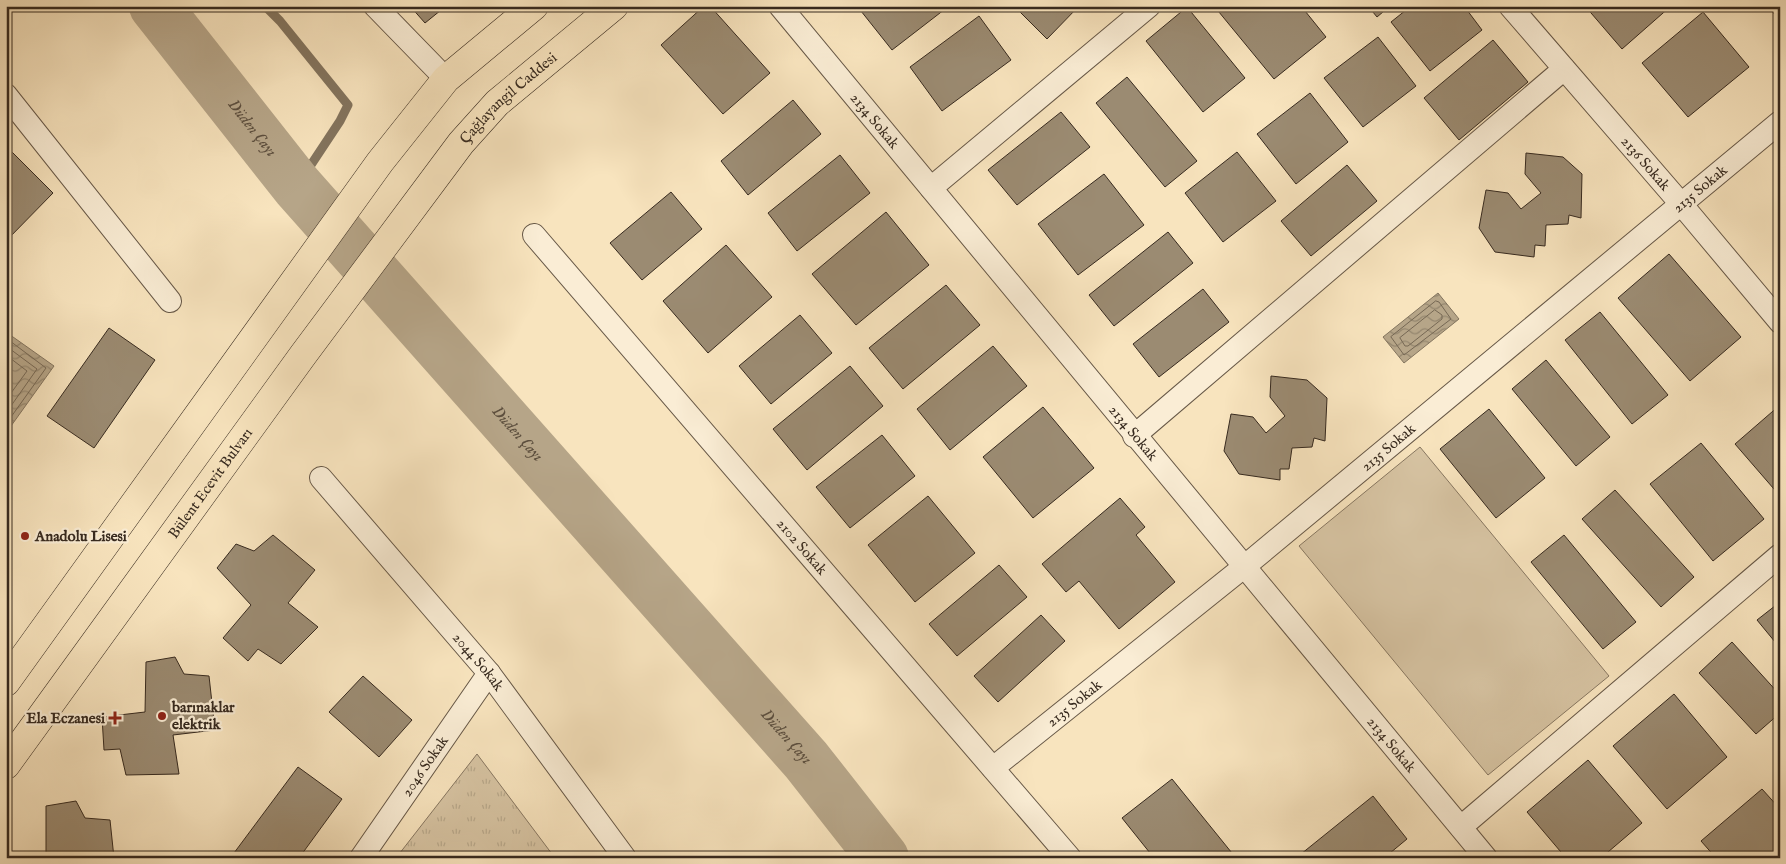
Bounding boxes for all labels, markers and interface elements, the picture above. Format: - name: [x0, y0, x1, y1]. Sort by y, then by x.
- street label: Çağlayangil Caddesi: [455, 48, 561, 148]
- street label: 2134 Sokak: [846, 89, 904, 153]
- water label: Düden Çayı: [223, 96, 281, 161]
- street label: 2136 Sokak: [1617, 132, 1675, 195]
- street label: 2135 Sokak: [1669, 160, 1732, 217]
- street label: 2134 Sokak: [1105, 401, 1163, 465]
- water label: Düden Çayı: [487, 402, 547, 466]
- street label: 2135 Sokak: [1357, 418, 1420, 475]
- street label: Bülent Ecevit Bulvarı: [164, 424, 257, 542]
- street label: 2102 Sokak: [772, 514, 832, 579]
- place label: Anadolu Lisesi: [34, 527, 127, 546]
- marker: Anadolu Lisesi: [19, 530, 31, 542]
- street label: 2044 Sokak: [449, 628, 509, 695]
- street label: 2135 Sokak: [1043, 675, 1106, 731]
- place label: barınaklar elektrik: [171, 698, 235, 734]
- water label: Düden Çayı: [756, 705, 816, 769]
- place label: Ela Eczanesi: [26, 709, 105, 728]
- marker: barınaklar elektrik: [156, 710, 168, 722]
- marker: Ela Eczanesi: [109, 712, 121, 724]
- street label: 2134 Sokak: [1363, 713, 1421, 777]
- street label: 2046 Sokak: [397, 731, 453, 800]

